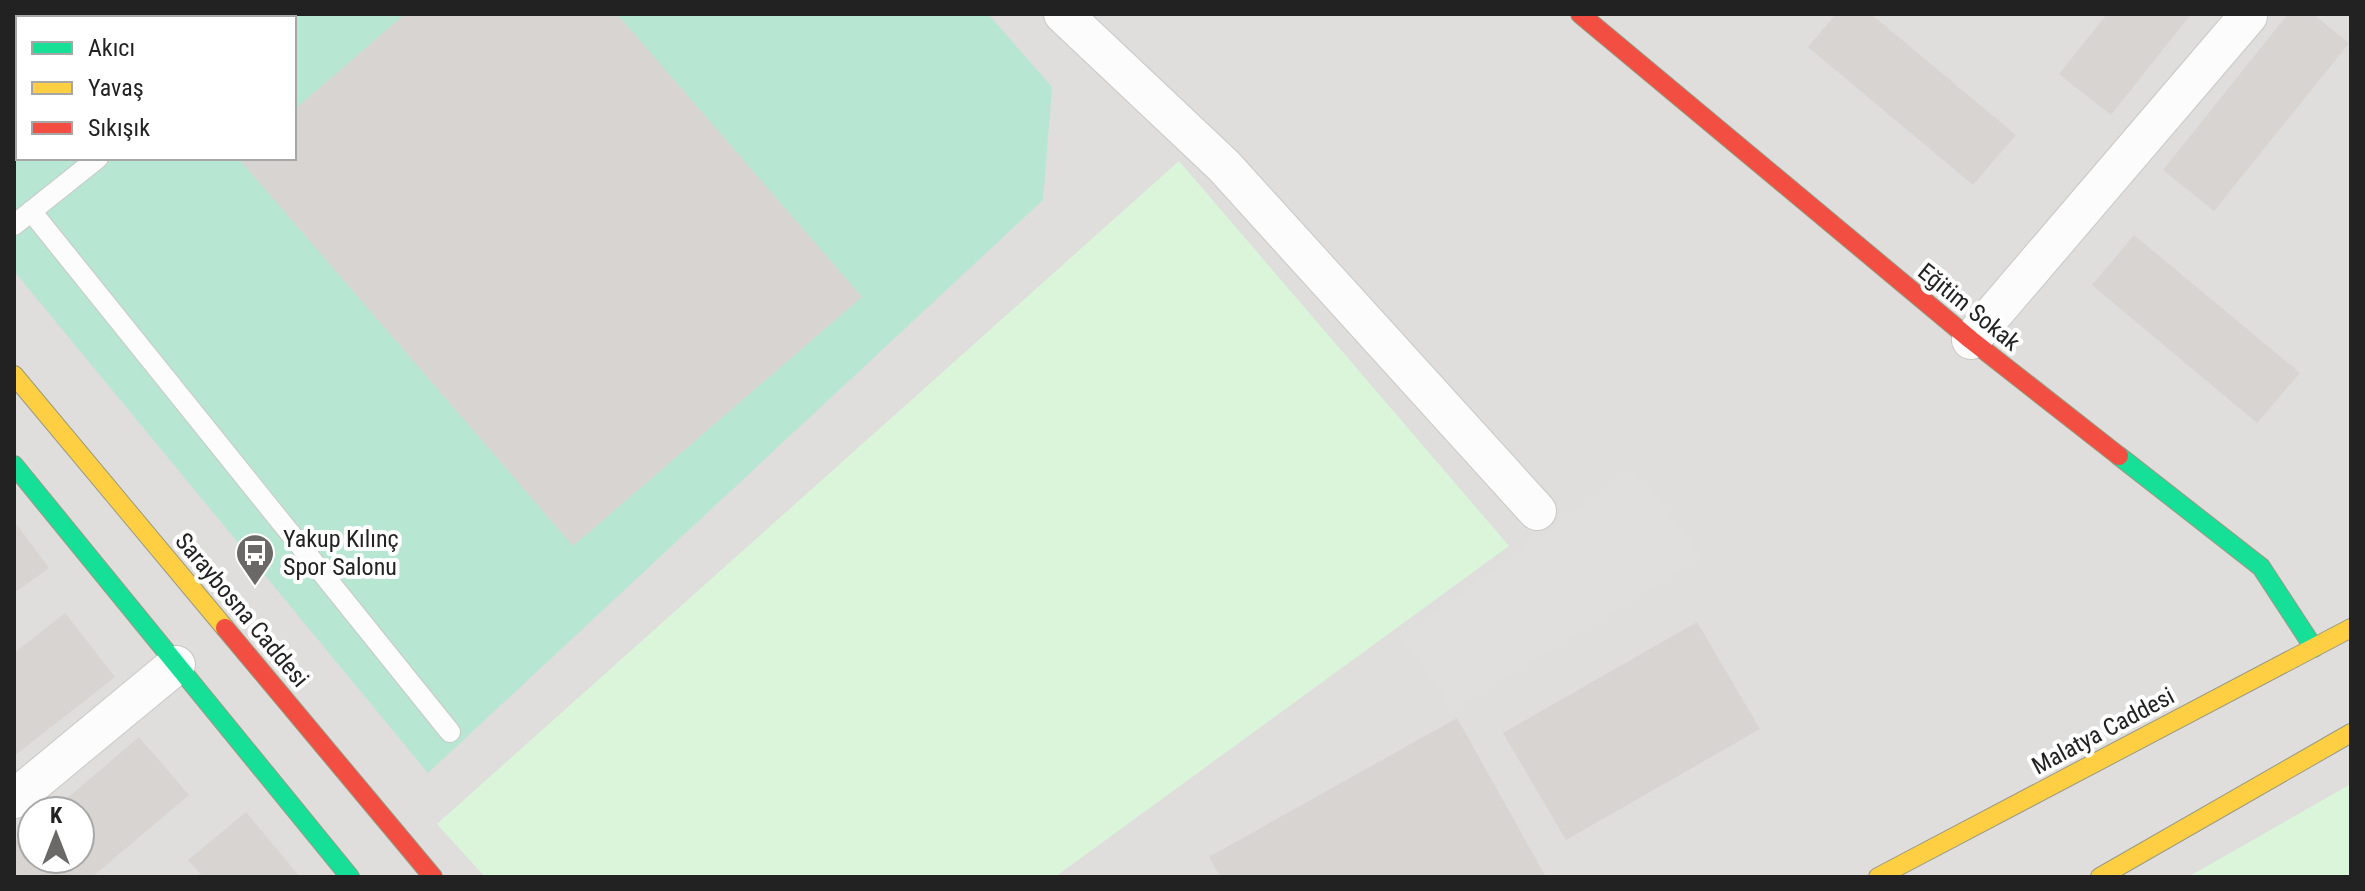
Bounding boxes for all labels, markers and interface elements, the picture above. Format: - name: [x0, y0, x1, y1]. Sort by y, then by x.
- legend: [16, 16, 296, 160]
- text: Akıcı: [88, 34, 135, 62]
- text: Yavaş: [88, 74, 144, 102]
- text: Sıkışık: [88, 114, 150, 142]
- street label: Eğitim Sokak: [1912, 257, 2026, 357]
- place label: Yakup Kılınç Spor Salonu: [283, 525, 399, 581]
- street label: Saraybosna Caddesi: [170, 527, 314, 693]
- bus stop icon: Yakup Kılınç Spor Salonu: [234, 532, 276, 587]
- street label: Malatya Caddesi: [2027, 682, 2179, 780]
- north arrow: [16, 795, 96, 875]
- text: K: [50, 803, 63, 828]

